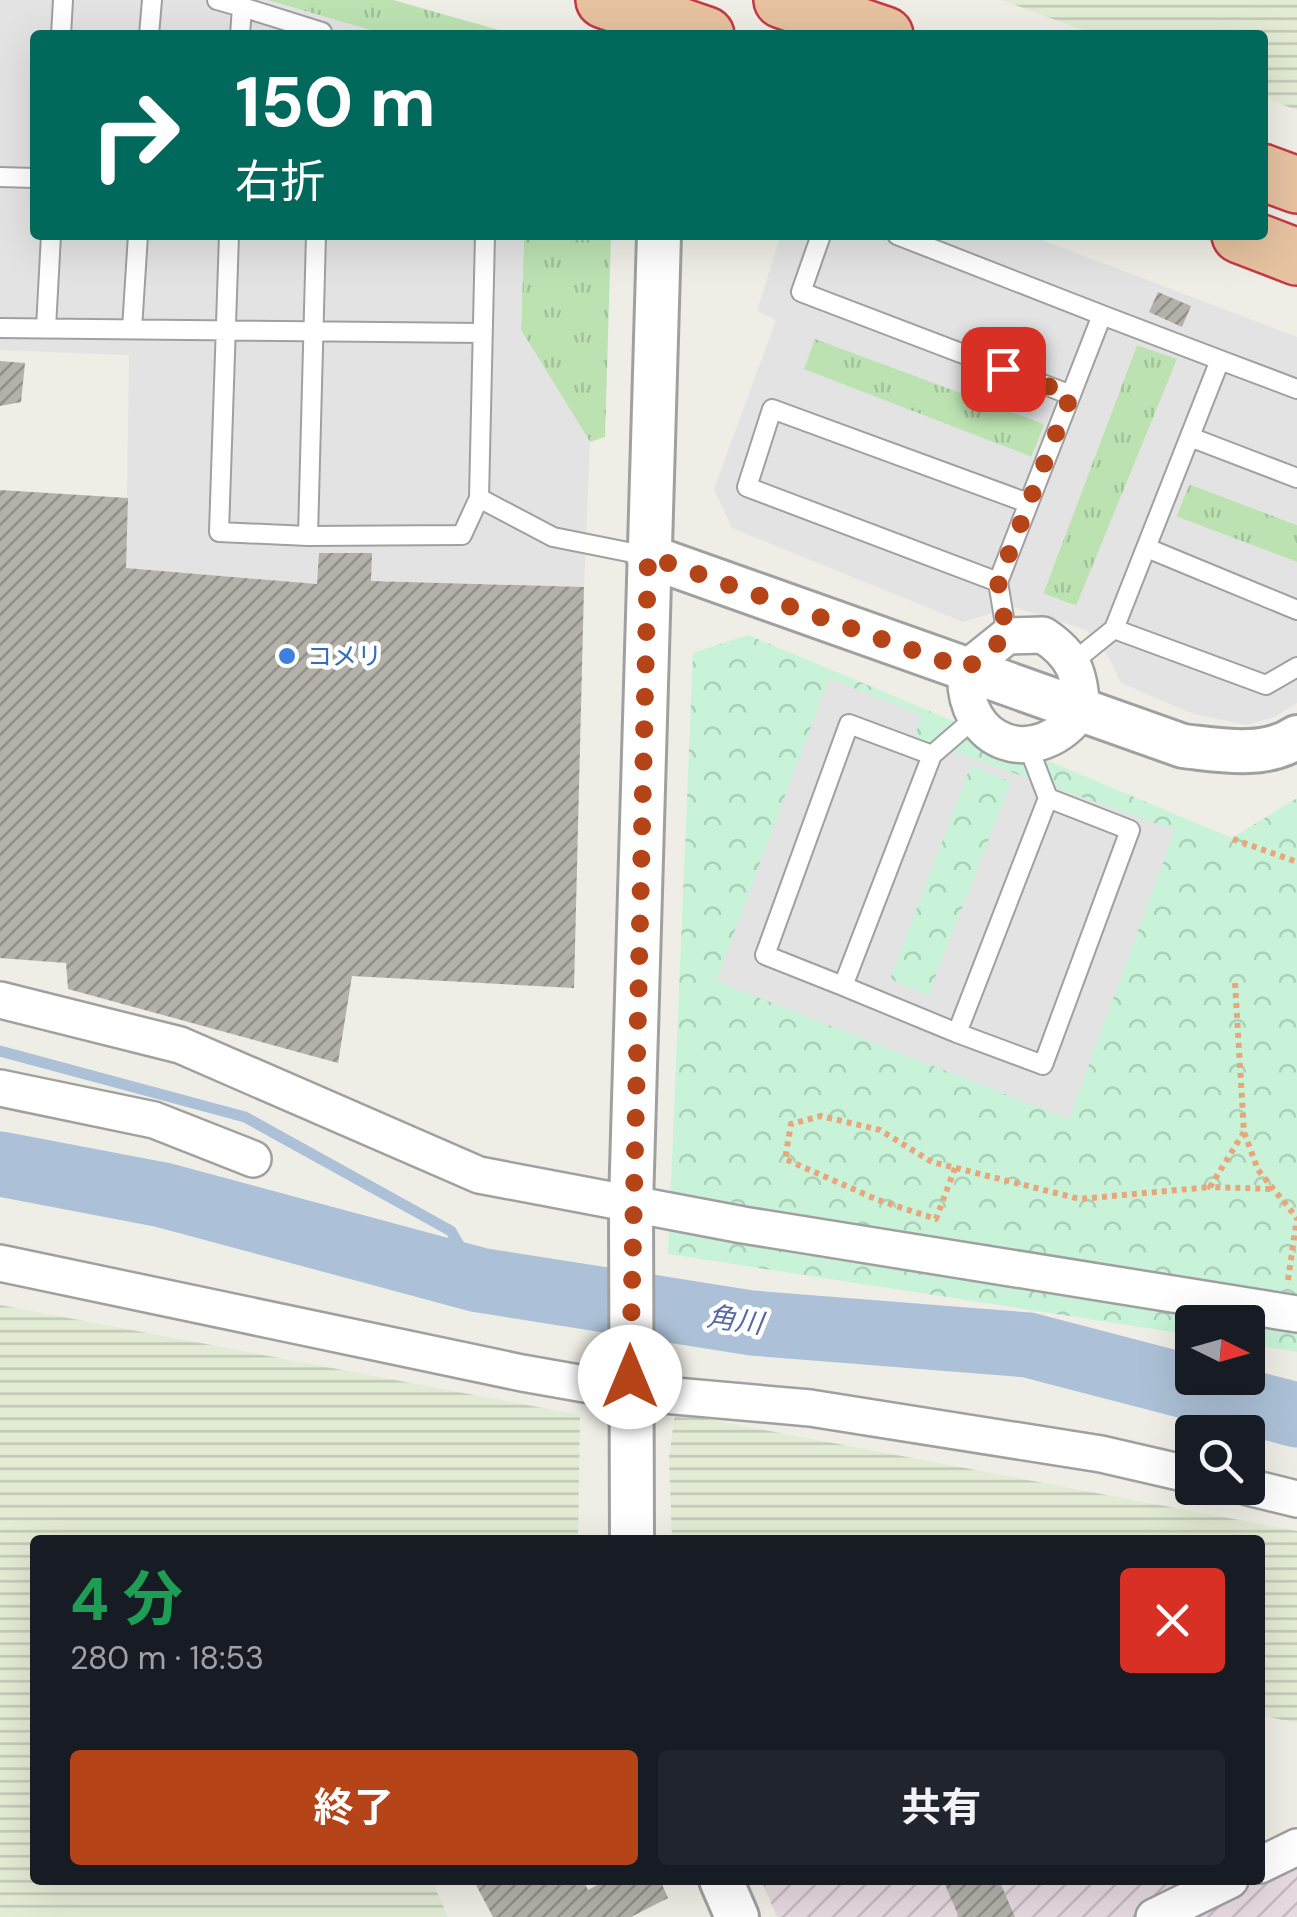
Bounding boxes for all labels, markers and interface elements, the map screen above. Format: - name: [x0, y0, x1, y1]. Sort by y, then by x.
- text: 150 m: [235, 57, 436, 148]
- icon: right: [70, 70, 200, 200]
- text: 右折: [235, 152, 325, 211]
- pin: [961, 327, 1046, 412]
- icon: arrive: [976, 342, 1031, 397]
- place label: コメリ: [307, 640, 382, 673]
- marker: コメリ: [276, 645, 298, 667]
- water label: 角川: [705, 1298, 768, 1343]
- north arrow: [1175, 1305, 1265, 1395]
- map controls: [1175, 1305, 1265, 1505]
- position arrow: [578, 1325, 682, 1429]
- button: search: [1175, 1415, 1265, 1505]
- text: 4 分: [70, 1560, 183, 1639]
- button: close: [1120, 1568, 1225, 1673]
- text: 280 m · 18:53: [70, 1637, 264, 1679]
- button: 終了: [70, 1750, 638, 1865]
- button: 共有: [658, 1750, 1225, 1865]

